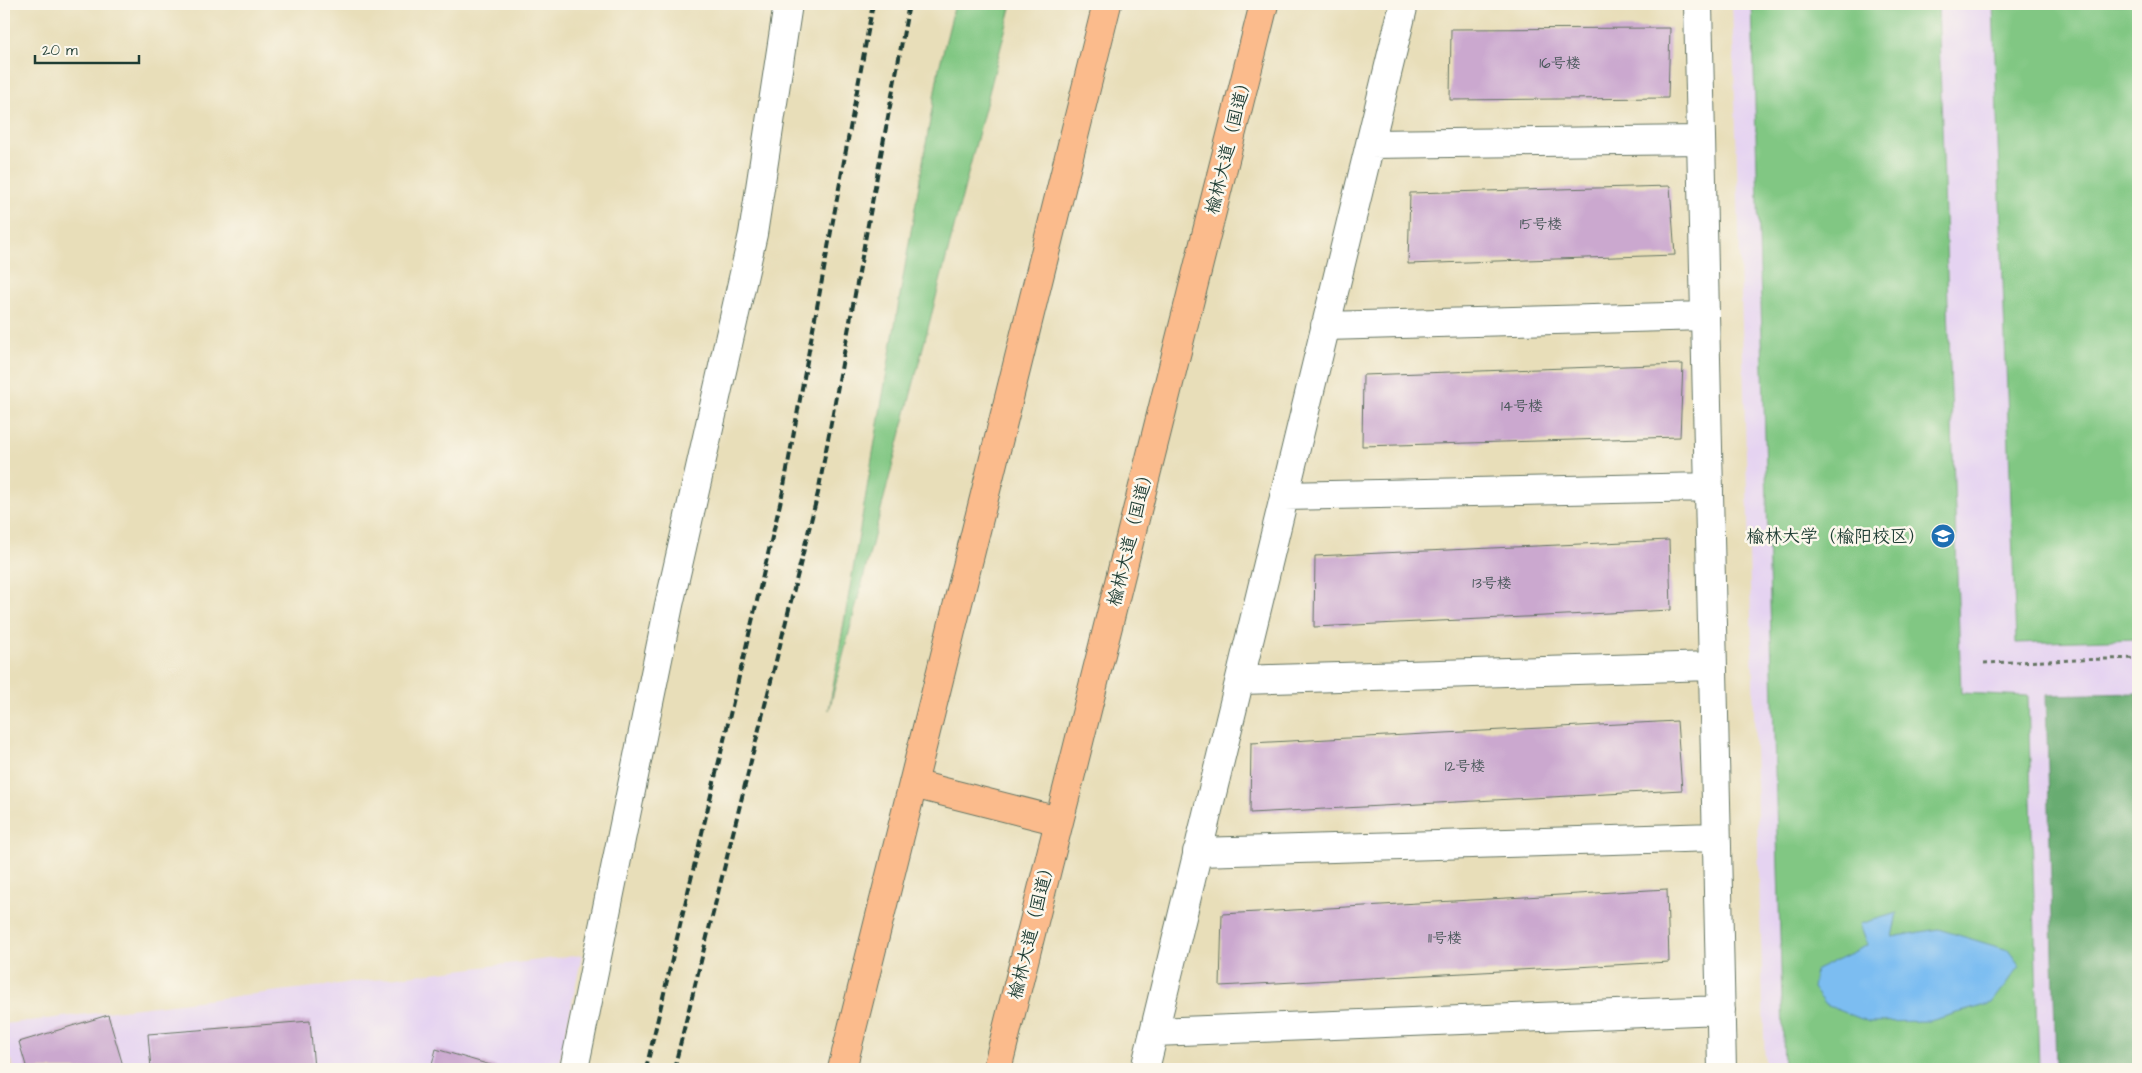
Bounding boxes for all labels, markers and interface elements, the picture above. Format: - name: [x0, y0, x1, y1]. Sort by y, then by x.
- scale bar: [35, 32, 139, 64]
- text: 20 m: [42, 40, 78, 61]
- house number: 16号楼: [1539, 53, 1581, 74]
- street label: 榆林大道（国道）: [1199, 71, 1259, 217]
- house number: 15号楼: [1520, 214, 1562, 235]
- house number: 14号楼: [1501, 396, 1543, 417]
- street label: 榆林大道（国道）: [1101, 463, 1161, 609]
- school or university icon: 榆林大学（榆阳校区）: [1930, 523, 1956, 549]
- place label: 榆林大学（榆阳校区）: [1746, 524, 1926, 549]
- house number: 13号楼: [1472, 573, 1512, 594]
- house number: 12号楼: [1445, 756, 1485, 777]
- street label: 榆林大道（国道）: [1002, 856, 1062, 1002]
- house number: 11号楼: [1428, 928, 1462, 949]

